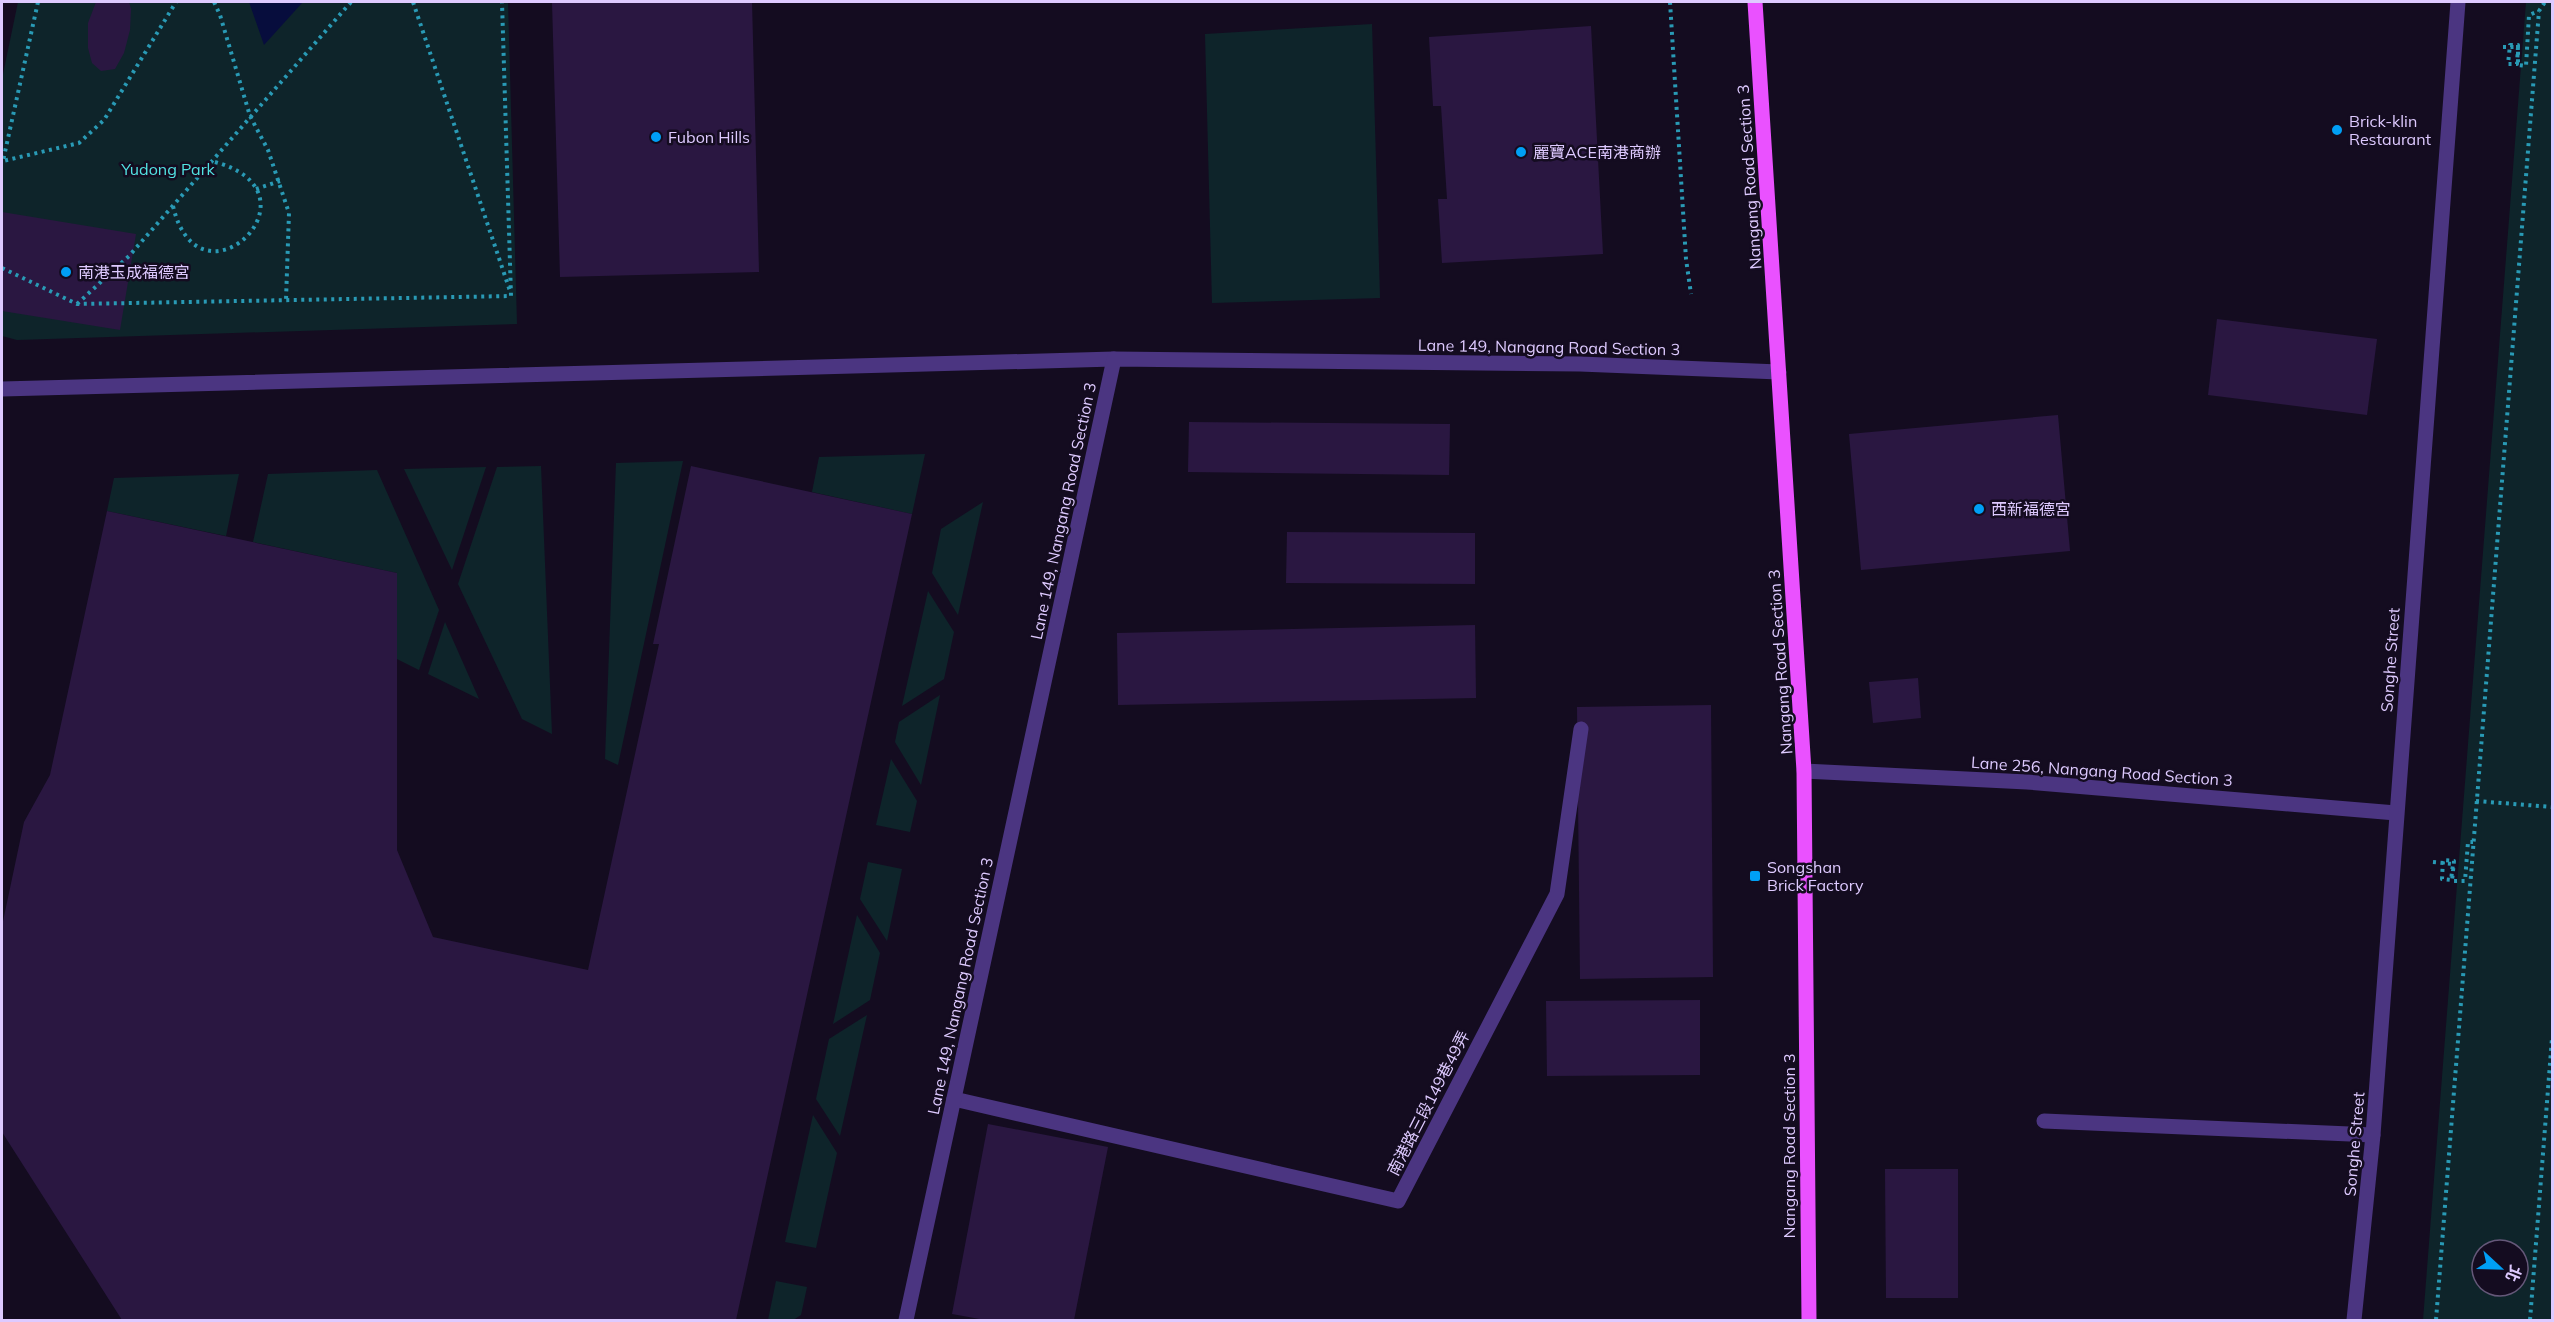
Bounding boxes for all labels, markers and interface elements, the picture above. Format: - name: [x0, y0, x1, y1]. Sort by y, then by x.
- street label: Nangang Road Section 3: [1733, 84, 1765, 270]
- place label: Brick-klin Restaurant: [2349, 111, 2432, 149]
- marker: Brick-klin Restaurant: [2330, 123, 2344, 137]
- place label: Fubon Hills: [668, 127, 750, 147]
- marker: Fubon Hills: [649, 130, 663, 144]
- place label: 麗寶ACE南港商辦: [1533, 142, 1661, 162]
- marker: 麗寶ACE南港商辦: [1514, 145, 1528, 159]
- park label: Yudong Park: [120, 159, 215, 179]
- place label: 南港玉成福德宮: [78, 262, 190, 282]
- marker: 南港玉成福德宮: [59, 265, 73, 279]
- street label: Lane 149, Nangang Road Section 3: [1418, 335, 1680, 359]
- street label: Lane 149, Nangang Road Section 3: [1026, 381, 1100, 641]
- place label: 西新福德宮: [1991, 499, 2071, 519]
- marker: 西新福德宮: [1972, 502, 1986, 516]
- street label: Nangang Road Section 3: [1764, 569, 1796, 755]
- street label: Songhe Street: [2376, 607, 2404, 713]
- street label: Lane 256, Nangang Road Section 3: [1970, 752, 2234, 790]
- street label: Lane 149, Nangang Road Section 3: [923, 856, 997, 1116]
- place label: Songshan Brick Factory: [1767, 857, 1864, 895]
- marker: Songshan Brick Factory: [1748, 869, 1762, 883]
- street label: 南港路三段149巷49弄: [1383, 1027, 1473, 1179]
- street label: Nangang Road Section 3: [1779, 1053, 1799, 1239]
- street label: Songhe Street: [2339, 1091, 2369, 1197]
- north arrow: [2470, 1238, 2530, 1298]
- text: 北: [2502, 1262, 2526, 1285]

